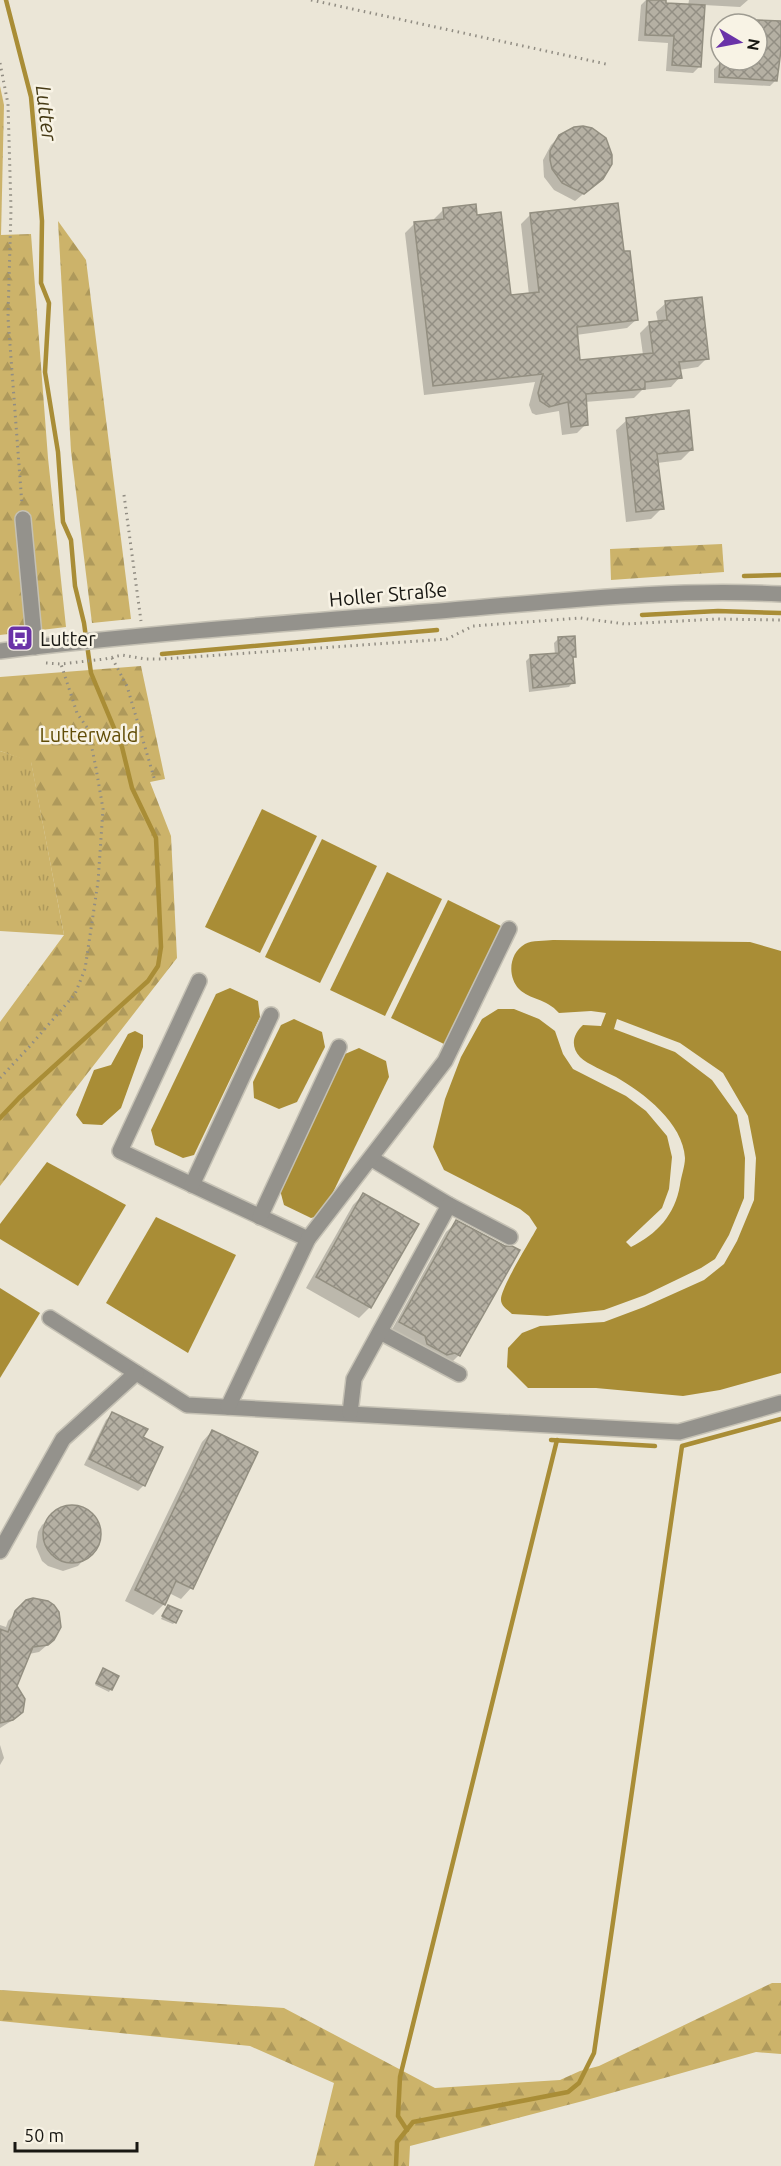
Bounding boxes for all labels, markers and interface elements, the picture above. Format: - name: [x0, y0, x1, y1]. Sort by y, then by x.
- north arrow: [709, 12, 769, 72]
- text: N: [744, 37, 764, 52]
- water label: Lutter: [32, 84, 62, 143]
- street label: Holler Straße: [328, 577, 448, 611]
- bus stop icon: Lutter: [5, 623, 35, 653]
- place label: Lutter: [40, 627, 96, 650]
- park label: Lutterwald: [39, 723, 139, 746]
- scale bar: [15, 2115, 136, 2153]
- text: 50 m: [24, 2125, 64, 2145]

